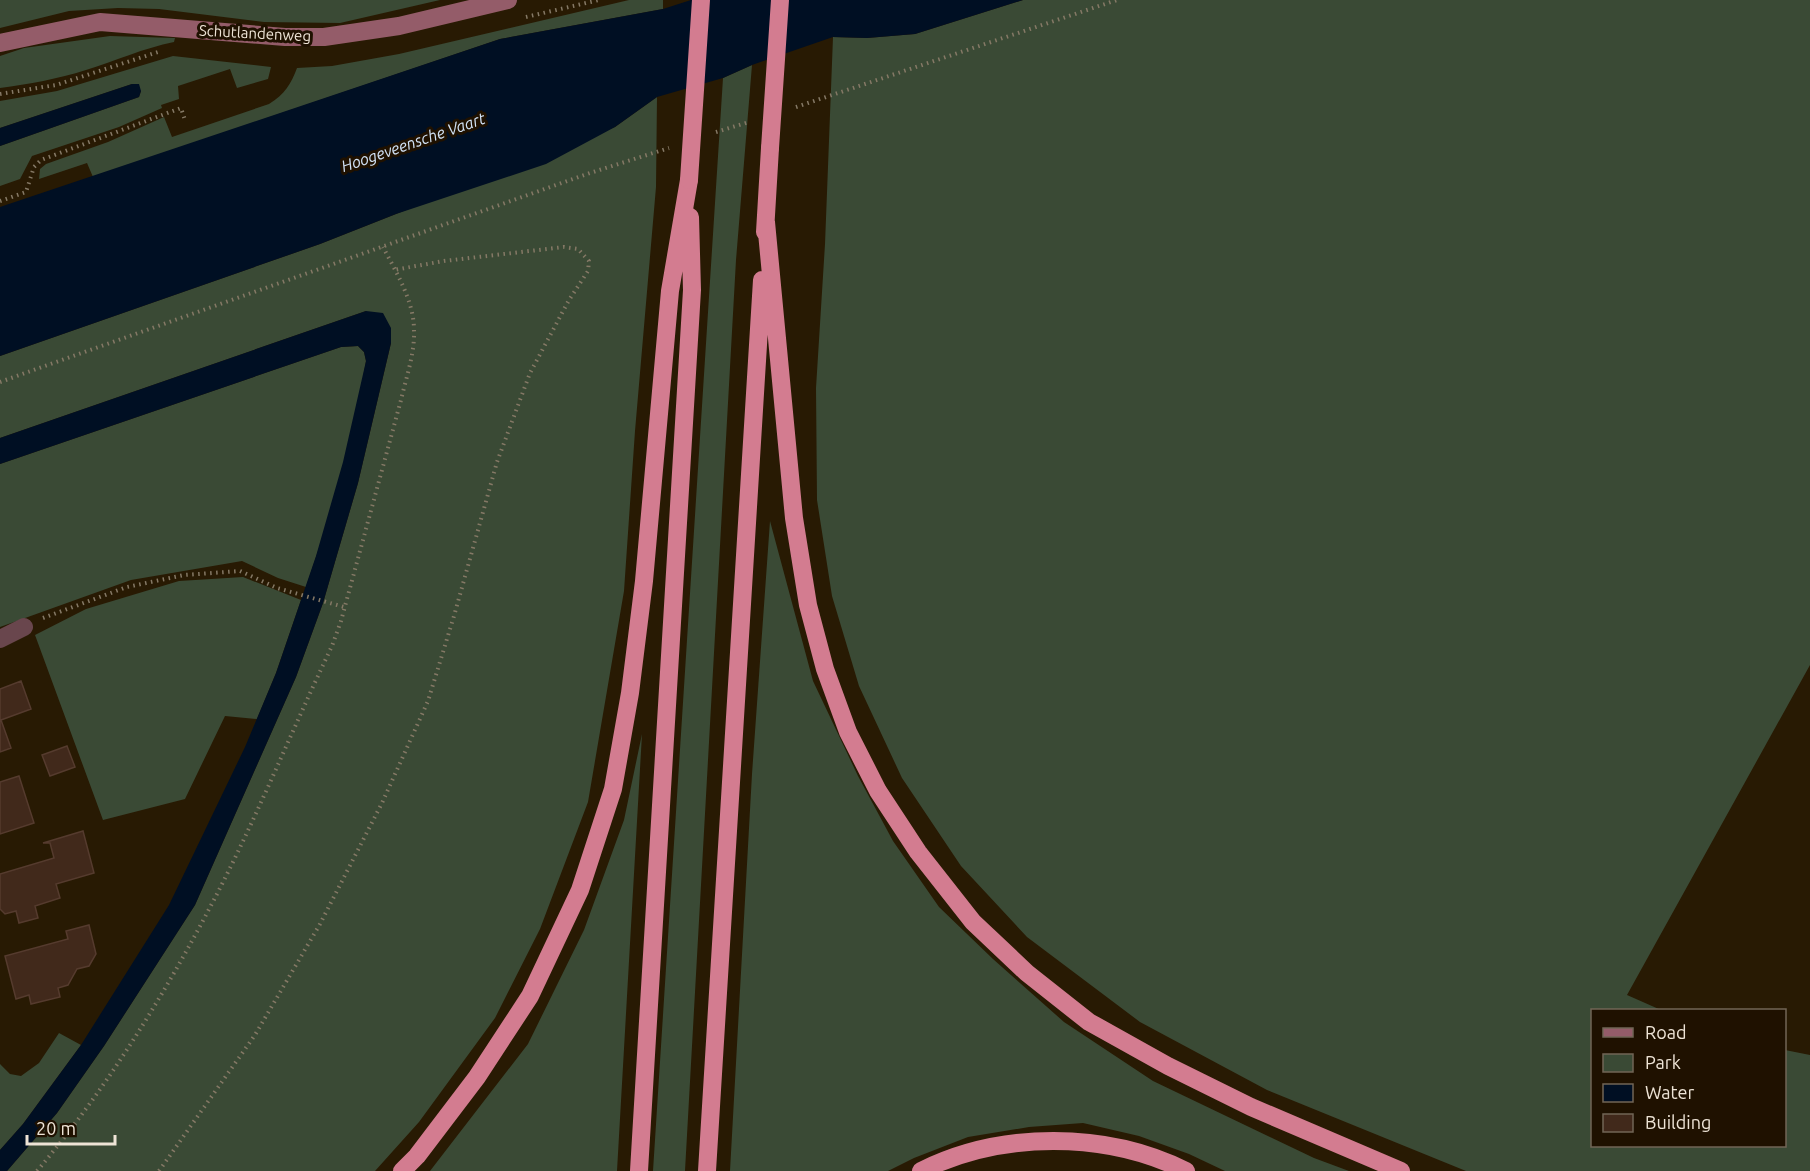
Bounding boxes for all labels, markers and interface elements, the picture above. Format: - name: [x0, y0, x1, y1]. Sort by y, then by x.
- street label: Schutlandenweg: [199, 22, 311, 44]
- water label: Hoogeveensche Vaart: [339, 109, 488, 175]
- legend: [1591, 1009, 1786, 1147]
- text: Road: [1645, 1022, 1687, 1042]
- text: Park: [1645, 1052, 1681, 1072]
- text: Water: [1645, 1082, 1695, 1102]
- scale bar: [27, 1108, 116, 1146]
- text: Building: [1645, 1112, 1711, 1132]
- text: 20 m: [36, 1118, 76, 1138]

